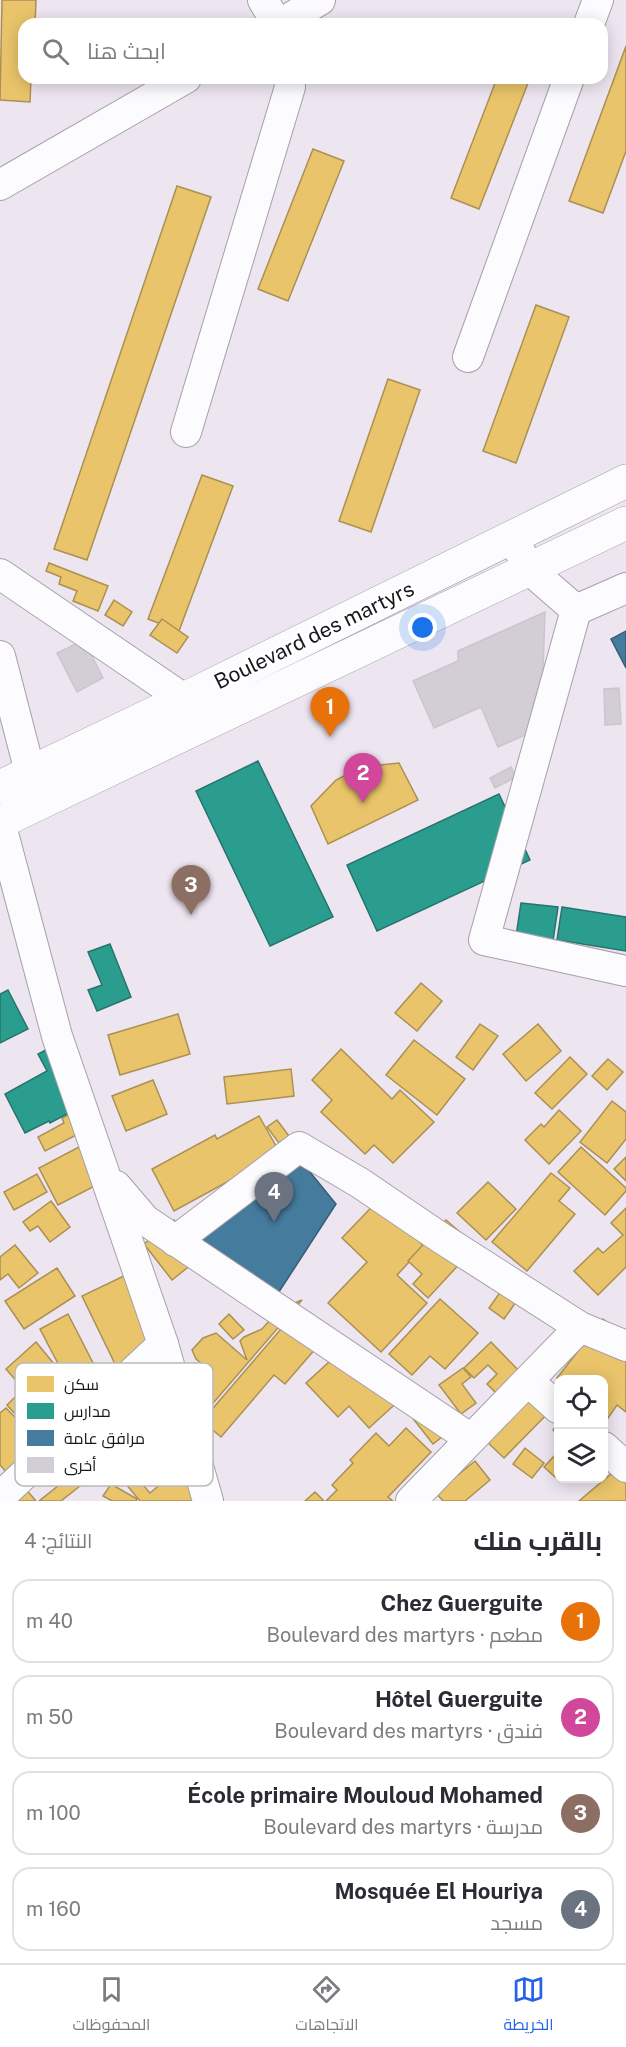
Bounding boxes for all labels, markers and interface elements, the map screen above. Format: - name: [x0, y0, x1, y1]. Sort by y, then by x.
- search box: [18, 18, 608, 84]
- icon: search: [39, 35, 72, 68]
- text: ابحث هنا: [87, 38, 166, 64]
- street label: Boulevard des martyrs: [210, 576, 418, 694]
- your location: [408, 613, 437, 642]
- pin: 1: [310, 688, 350, 737]
- pin: 2: [344, 754, 382, 803]
- pin: 3: [172, 866, 210, 915]
- pin: 4: [254, 1172, 294, 1222]
- legend: [15, 1363, 213, 1486]
- text: سكن: [64, 1375, 99, 1395]
- map controls: [554, 1375, 608, 1483]
- button: locate: [554, 1375, 608, 1429]
- text: مدارس: [64, 1402, 111, 1422]
- text: مرافق عامة: [64, 1429, 145, 1449]
- button: layers: [554, 1429, 608, 1483]
- text: أخرى: [64, 1456, 96, 1476]
- text: بالقرب منك: [473, 1525, 602, 1556]
- text: النتائج: 4: [24, 1529, 92, 1553]
- text: Chez Guerguite: [380, 1590, 543, 1616]
- text: 40 m: [26, 1609, 73, 1633]
- text: 1: [576, 1609, 585, 1633]
- text: مطعم · Boulevard des martyrs: [267, 1623, 543, 1647]
- text: Hôtel Guerguite: [375, 1686, 543, 1712]
- text: 50 m: [26, 1705, 73, 1729]
- text: 2: [574, 1705, 587, 1729]
- text: فندق · Boulevard des martyrs: [274, 1719, 543, 1743]
- text: École primaire Mouloud Mohamed: [187, 1782, 543, 1808]
- text: 100 m: [26, 1801, 81, 1825]
- text: 3: [574, 1801, 587, 1825]
- text: مدرسة · Boulevard des martyrs: [263, 1815, 543, 1839]
- text: Mosquée El Houriya: [334, 1878, 543, 1904]
- text: 160 m: [26, 1897, 81, 1921]
- text: 4: [574, 1897, 587, 1921]
- text: مسجد: [490, 1911, 543, 1935]
- tab: المحفوظات: [72, 1973, 150, 2039]
- tab: الاتجاهات: [295, 1973, 359, 2039]
- tab: الخريطة: [504, 1973, 554, 2039]

